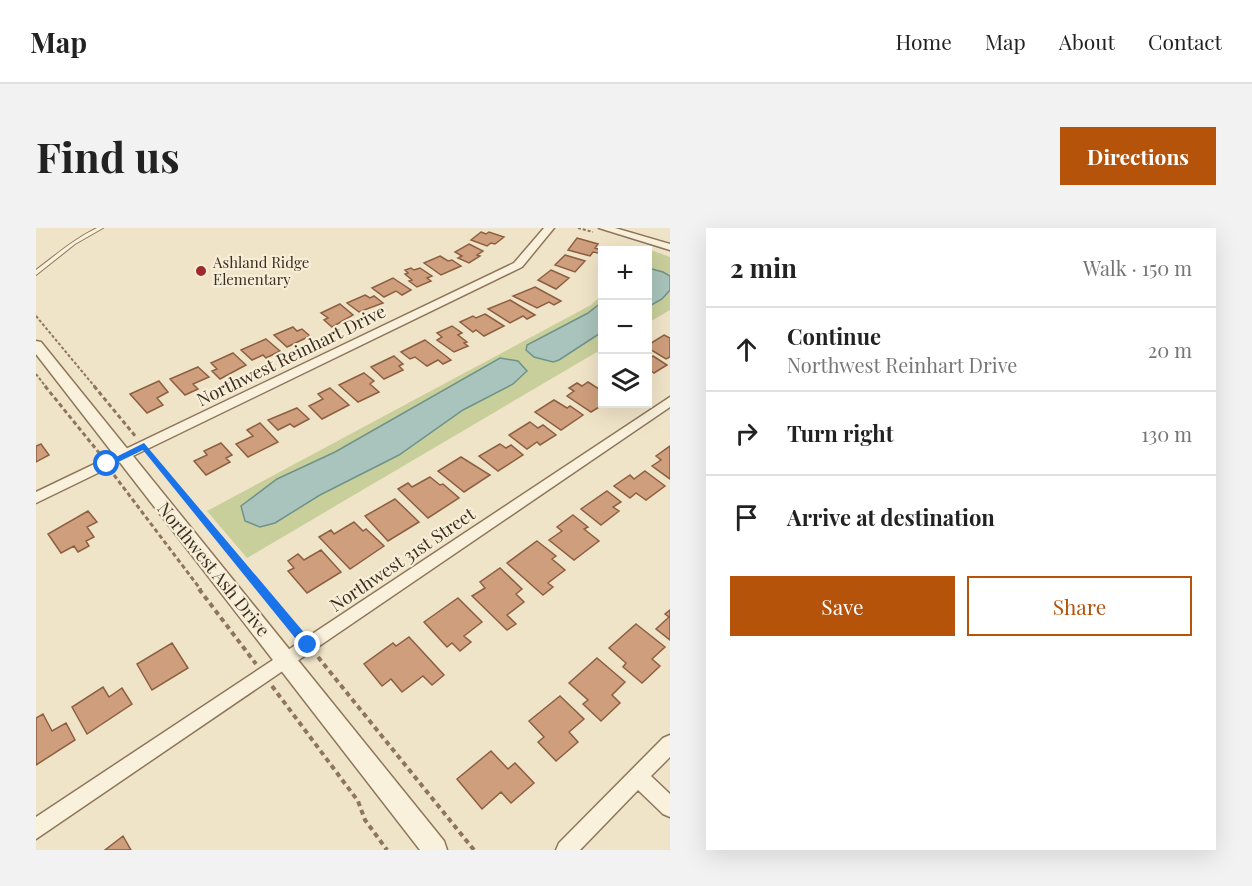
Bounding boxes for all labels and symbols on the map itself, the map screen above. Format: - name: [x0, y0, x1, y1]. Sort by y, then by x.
- place label: Ashland Ridge Elementary: [212, 252, 309, 289]
- marker: Ashland Ridge Elementary: [194, 264, 208, 278]
- street label: Northwest Reinhart Drive: [193, 299, 389, 411]
- route start: [93, 450, 119, 476]
- street label: Northwest Ash Drive: [152, 497, 276, 641]
- street label: Northwest 31st Street: [325, 501, 480, 617]
- route end: [294, 631, 320, 657]

